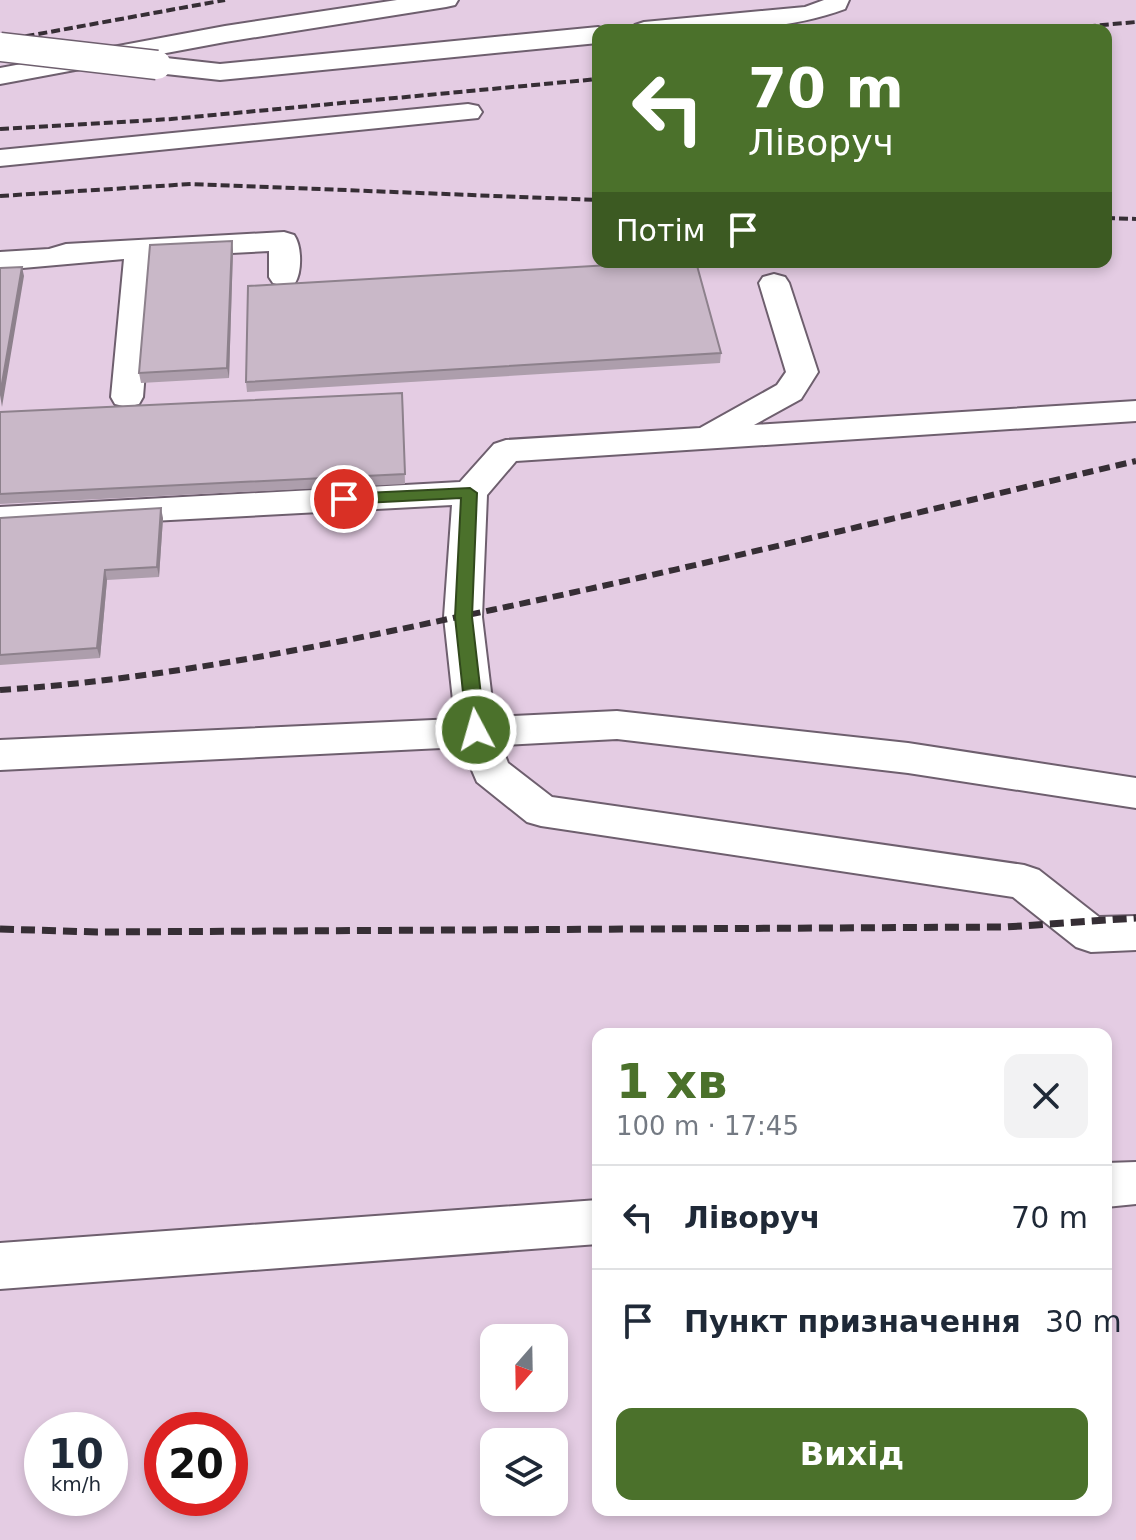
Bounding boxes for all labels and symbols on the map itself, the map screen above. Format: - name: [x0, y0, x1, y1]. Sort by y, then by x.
- pin: [310, 465, 378, 533]
- position arrow: [434, 688, 518, 772]
- north arrow: [480, 1324, 568, 1412]
- speed limit sign: 20: [144, 1412, 248, 1516]

